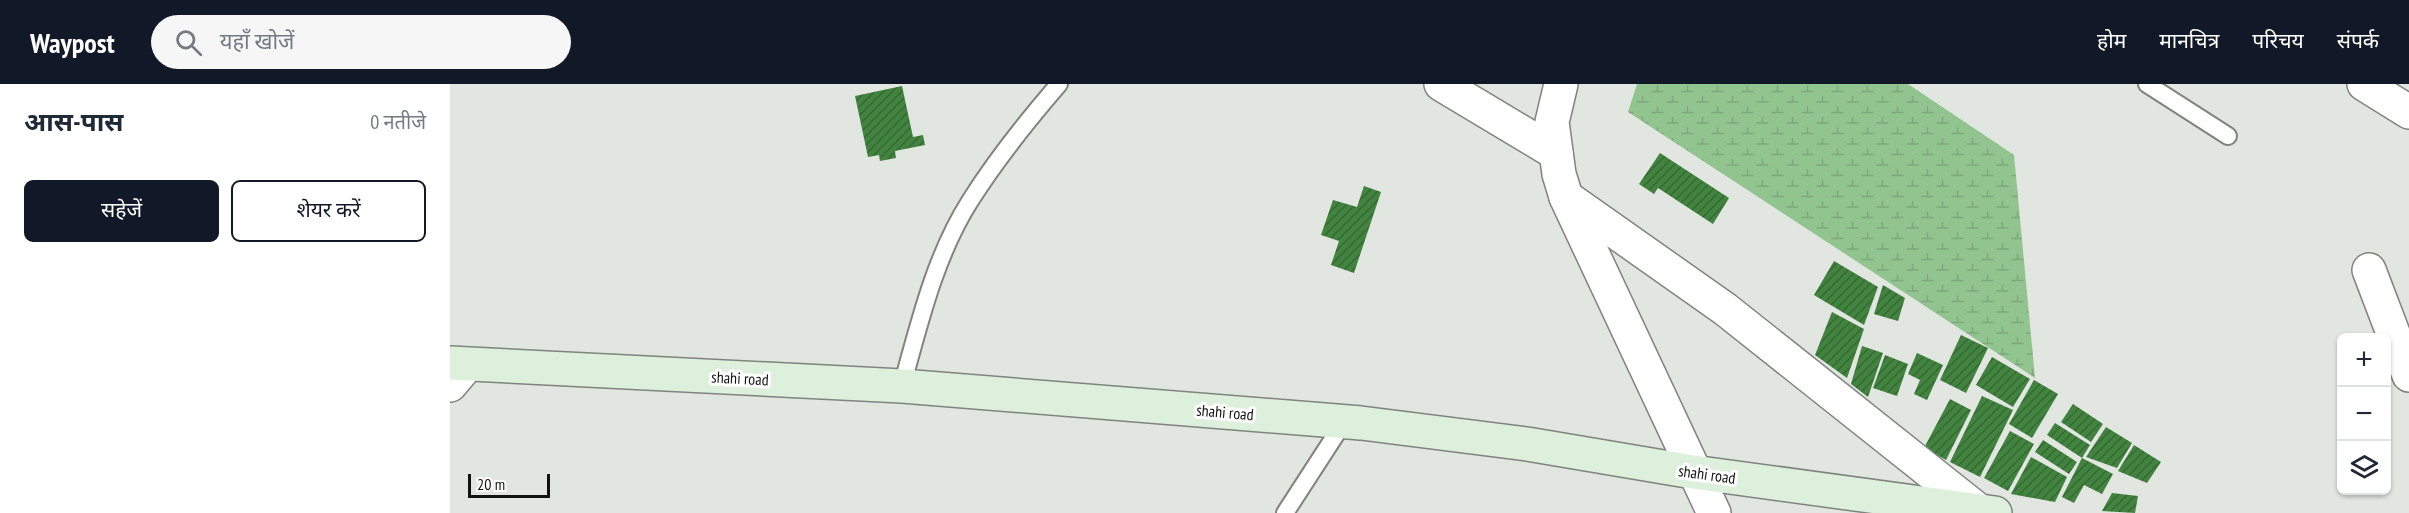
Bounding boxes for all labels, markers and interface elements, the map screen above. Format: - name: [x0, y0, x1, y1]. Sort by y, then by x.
- search box: [151, 15, 571, 69]
- text: Waypost: [30, 24, 115, 61]
- icon: search: [172, 26, 205, 59]
- text: यहाँ खोजें: [220, 27, 294, 55]
- text: होम: [2097, 27, 2126, 54]
- text: मानचित्र: [2159, 27, 2219, 54]
- text: परिचय: [2252, 27, 2304, 54]
- text: संपर्क: [2337, 27, 2379, 54]
- text: आस-पास: [24, 105, 124, 138]
- text: 0 नतीजे: [370, 109, 426, 135]
- button: सहेजें: [24, 180, 219, 242]
- button: शेयर करें: [231, 180, 426, 242]
- map controls: [2337, 333, 2391, 495]
- button: +: [2337, 333, 2391, 387]
- street label: shahi road: [711, 367, 769, 389]
- button: −: [2337, 387, 2391, 441]
- street label: shahi road: [1196, 400, 1255, 424]
- button: layers: [2337, 441, 2391, 495]
- street label: shahi road: [1677, 460, 1737, 488]
- scale bar: [468, 471, 550, 498]
- text: 20 m: [477, 474, 505, 494]

